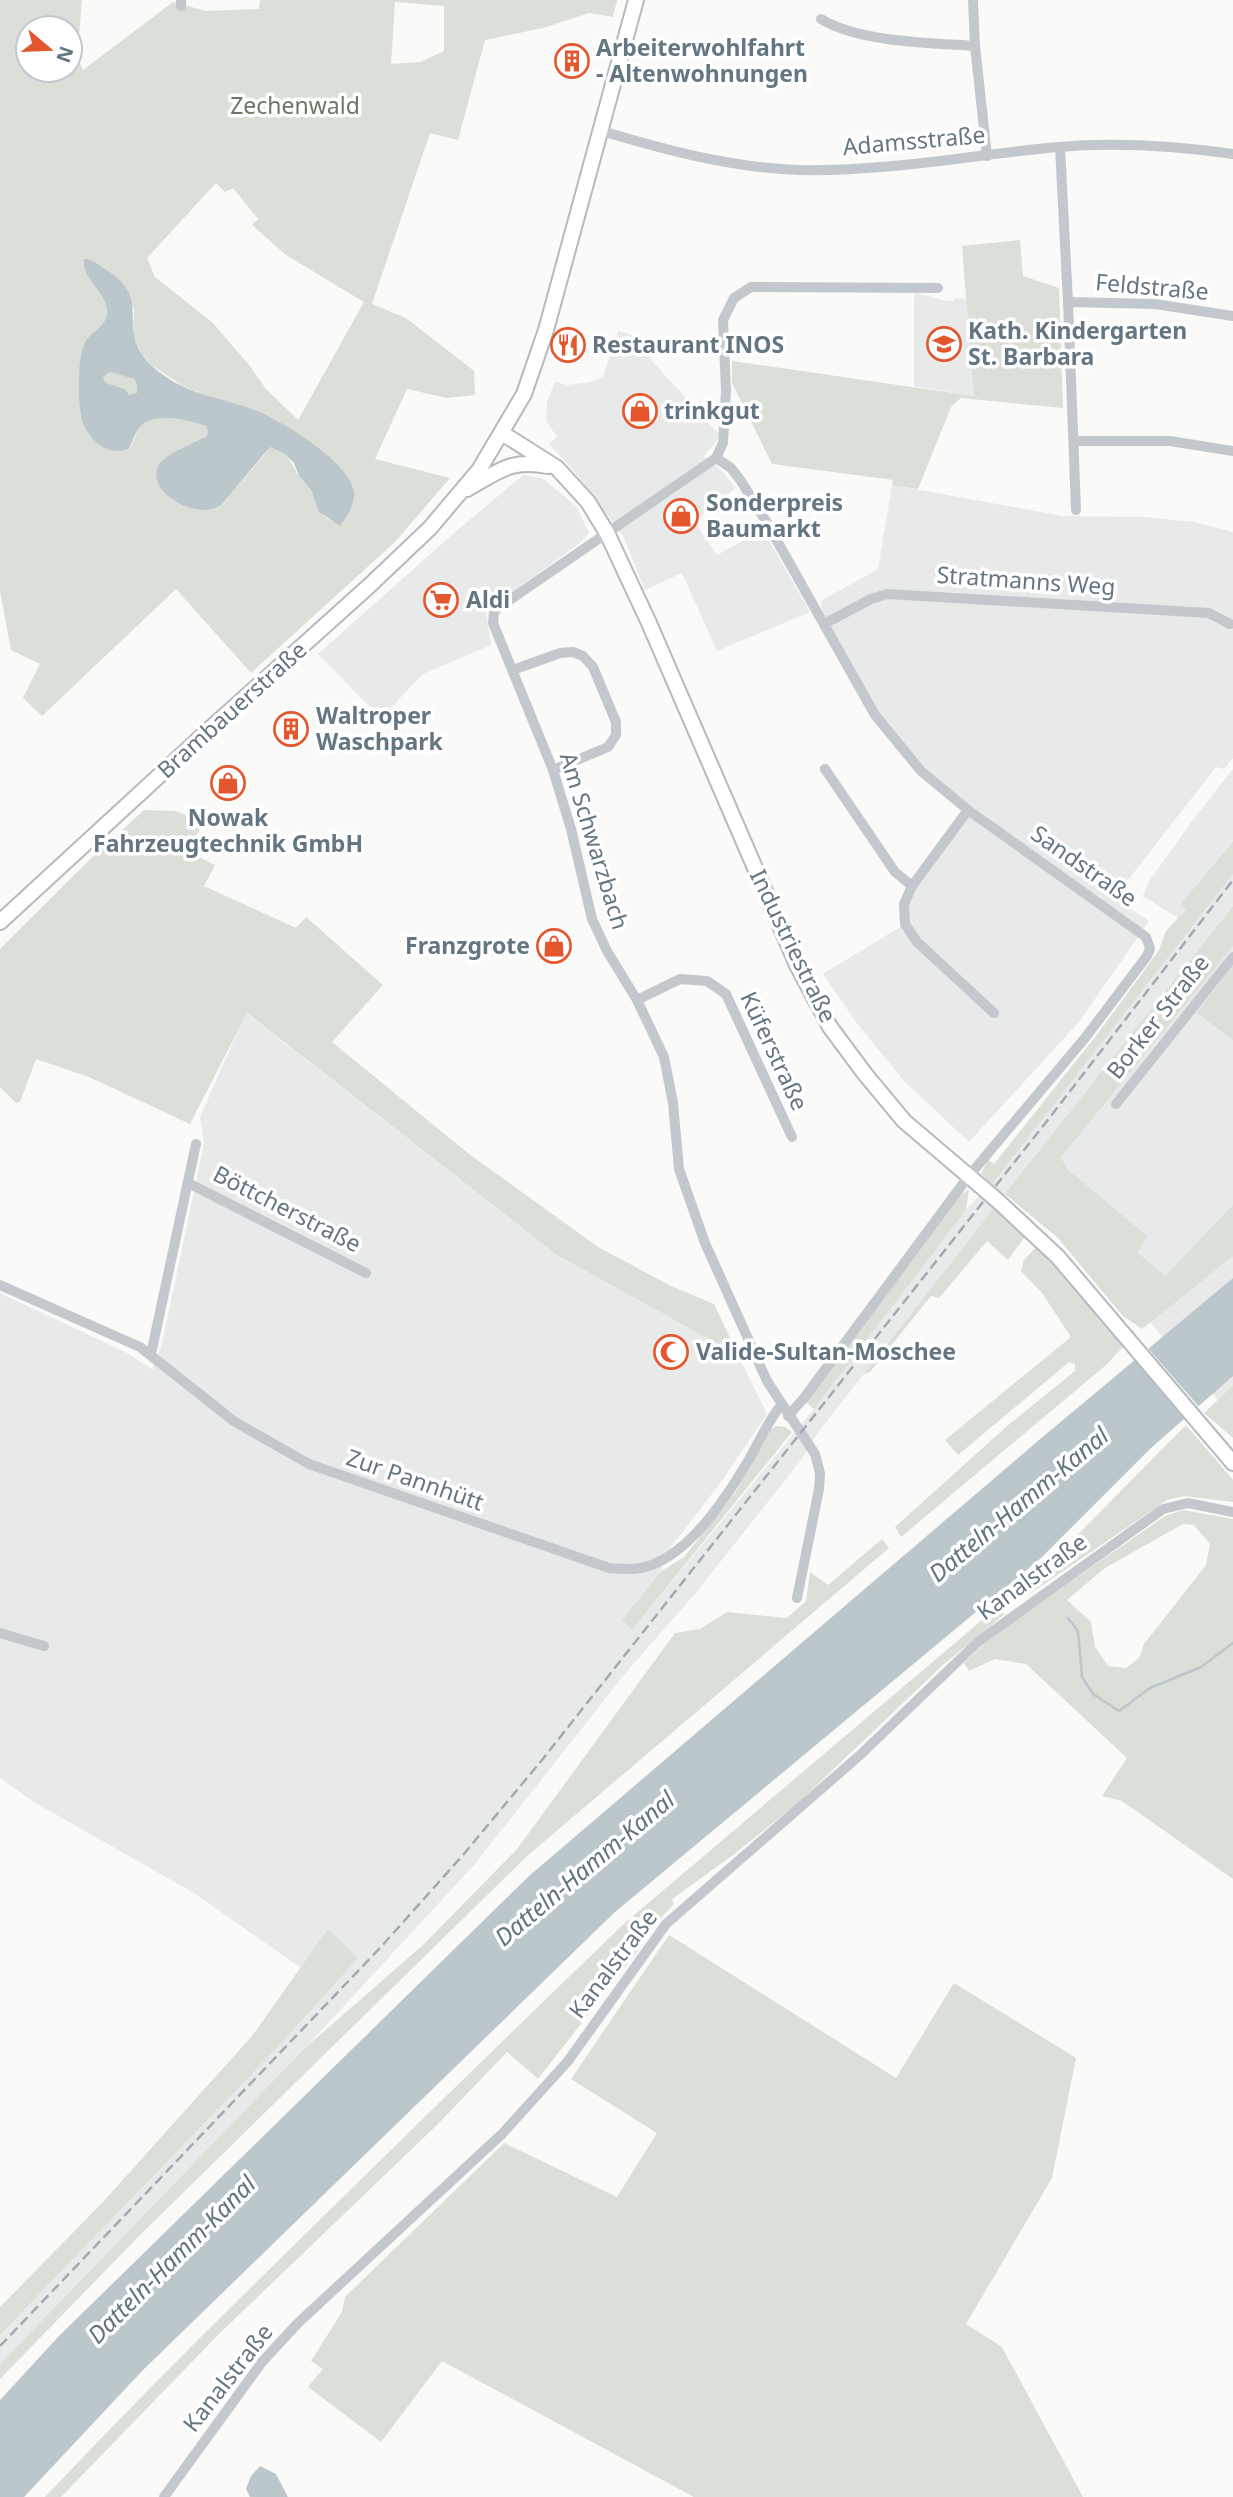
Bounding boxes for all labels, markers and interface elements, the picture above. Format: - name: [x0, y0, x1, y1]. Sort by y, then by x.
- north arrow: [14, 14, 84, 84]
- place label: Arbeiterwohlfahrt - Altenwohnungen: [596, 31, 808, 89]
- building icon: Arbeiterwohlfahrt - Altenwohnungen: [553, 42, 591, 80]
- text: N: [50, 43, 80, 66]
- park label: Zechenwald: [230, 89, 360, 121]
- street label: Adamsstraße: [841, 118, 987, 162]
- street label: Feldstraße: [1094, 265, 1210, 307]
- place label: Kath. Kindergarten St. Barbara: [968, 314, 1187, 372]
- school or university icon: Kath. Kindergarten St. Barbara: [925, 325, 963, 363]
- restaurant icon: Restaurant INOS: [549, 326, 587, 364]
- place label: Restaurant INOS: [592, 328, 784, 360]
- shop icon: trinkgut: [621, 392, 659, 430]
- place label: trinkgut: [664, 394, 760, 426]
- place label: Sonderpreis Baumarkt: [706, 486, 843, 544]
- shop icon: Sonderpreis Baumarkt: [662, 497, 700, 535]
- street label: Stratmanns Weg: [936, 558, 1116, 602]
- supermarket icon: Aldi: [422, 581, 460, 619]
- place label: Aldi: [466, 583, 510, 615]
- street label: Brambauerstraße: [150, 634, 313, 785]
- place label: Waltroper Waschpark: [316, 699, 444, 757]
- building icon: Waltroper Waschpark: [272, 710, 310, 748]
- street label: Am Schwarzbach: [553, 748, 637, 933]
- shop icon: Nowak Fahrzeugtechnik GmbH: [209, 764, 247, 802]
- place label: Nowak Fahrzeugtechnik GmbH: [93, 801, 363, 859]
- street label: Sandstraße: [1025, 817, 1144, 913]
- street label: Industriestraße: [743, 864, 845, 1028]
- shop icon: Franzgrote: [535, 927, 573, 965]
- place label: Franzgrote: [405, 929, 530, 961]
- street label: Borker Straße: [1099, 948, 1216, 1085]
- street label: Küferstraße: [733, 986, 816, 1115]
- street label: Böttcherstraße: [208, 1157, 367, 1259]
- mosque icon: Valide-Sultan-Moschee: [652, 1333, 690, 1371]
- place label: Valide-Sultan-Moschee: [696, 1335, 956, 1367]
- water label: Datteln-Hamm-Kanal: [921, 1418, 1116, 1589]
- street label: Zur Pannhütt: [342, 1441, 488, 1517]
- street label: Kanalstraße: [970, 1525, 1093, 1627]
- water label: Datteln-Hamm-Kanal: [487, 1782, 682, 1953]
- street label: Kanalstraße: [561, 1902, 664, 2025]
- water label: Datteln-Hamm-Kanal: [80, 2167, 263, 2350]
- street label: Kanalstraße: [175, 2317, 280, 2438]

